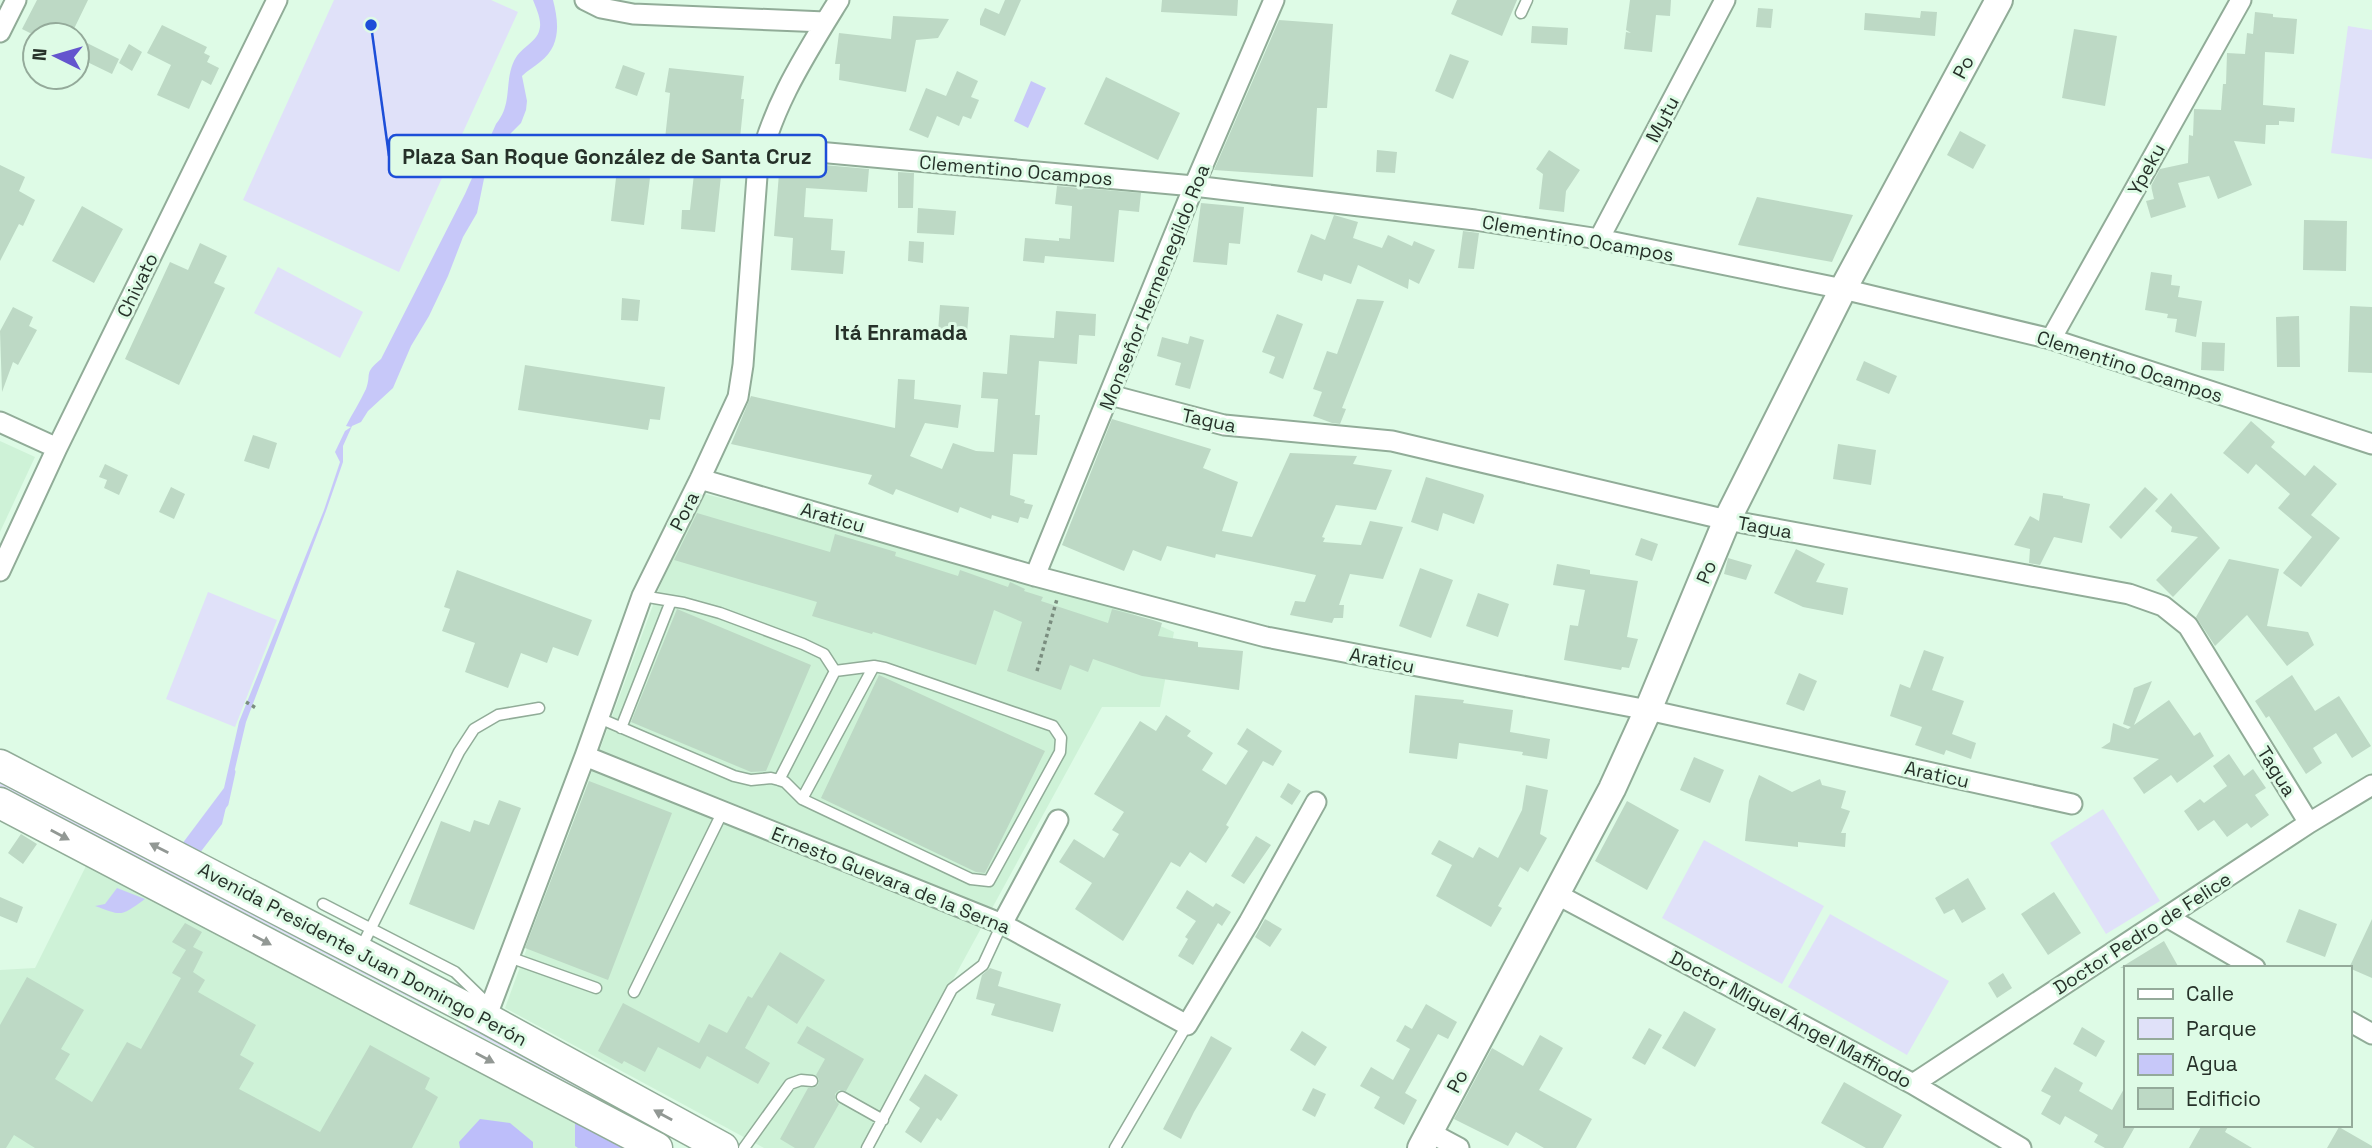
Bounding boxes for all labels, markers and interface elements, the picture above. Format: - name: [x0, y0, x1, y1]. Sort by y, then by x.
- north arrow: [21, 21, 91, 91]
- text: N: [27, 47, 53, 62]
- street label: Po: [1947, 51, 1980, 83]
- street label: Mytu: [1640, 92, 1685, 146]
- callout: Plaza San Roque González de Santa Cruz: [389, 135, 826, 177]
- street label: Ypeku: [2122, 139, 2171, 200]
- text: Plaza San Roque González de Santa Cruz: [402, 143, 812, 170]
- street label: Clementino Ocampos: [918, 150, 1114, 191]
- street label: Monseñor Hermenegildo Roa: [1094, 161, 1215, 414]
- street label: Clementino Ocampos: [1480, 209, 1676, 268]
- street label: Chivato: [111, 249, 164, 322]
- district label: Itá Enramada: [835, 319, 967, 346]
- street label: Clementino Ocampos: [2034, 325, 2226, 408]
- street label: Tagua: [1179, 403, 1238, 438]
- street label: Pora: [664, 487, 705, 535]
- street label: Araticu: [798, 496, 868, 539]
- street label: Tagua: [1736, 510, 1794, 545]
- street label: Po: [1690, 557, 1722, 588]
- street label: Araticu: [1347, 642, 1416, 679]
- street label: Tagua: [2251, 741, 2302, 801]
- street label: Araticu: [1902, 755, 1972, 794]
- street label: Ernesto Guevara de la Serna: [768, 821, 1014, 940]
- one-way arrow: [51, 828, 71, 840]
- one-way arrow: [149, 842, 169, 853]
- street label: Avenida Presidente Juan Domingo Perón: [194, 857, 531, 1052]
- street label: Doctor Pedro de Felice: [2049, 866, 2236, 1000]
- one-way arrow: [252, 935, 272, 946]
- street label: Doctor Miguel Ángel Maffiodo: [1665, 945, 1916, 1094]
- legend: [2124, 966, 2351, 1127]
- text: Calle: [2186, 980, 2234, 1007]
- text: Parque: [2186, 1015, 2257, 1042]
- text: Agua: [2186, 1050, 2238, 1077]
- one-way arrow: [475, 1052, 495, 1063]
- street label: Po: [1441, 1065, 1474, 1097]
- text: Edificio: [2186, 1085, 2261, 1112]
- one-way arrow: [653, 1109, 673, 1121]

